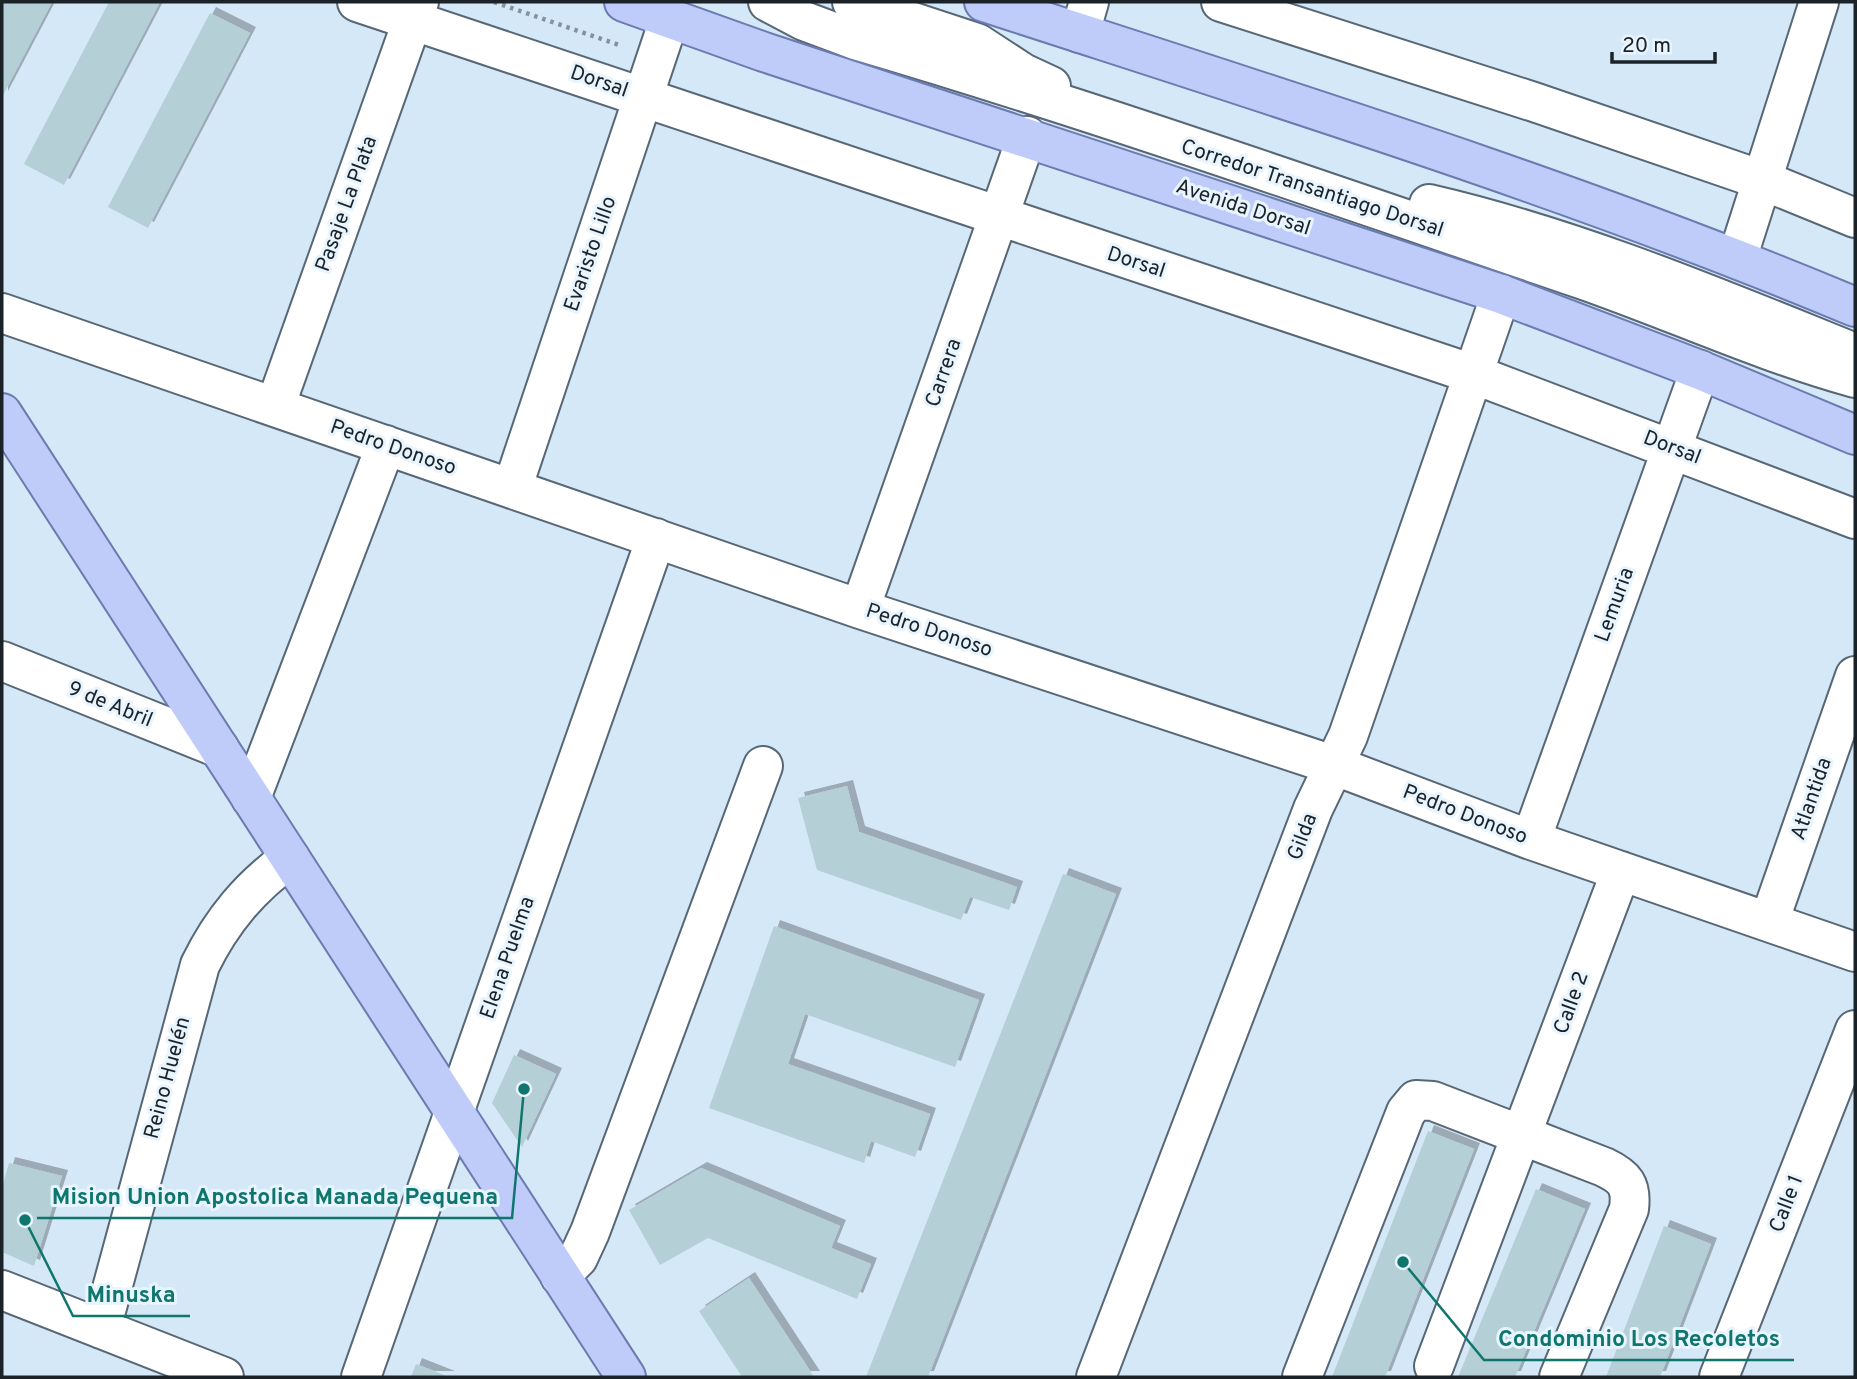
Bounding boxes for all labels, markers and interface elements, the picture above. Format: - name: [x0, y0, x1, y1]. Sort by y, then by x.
- scale bar: [1612, 21, 1715, 65]
- text: 20 m: [1622, 33, 1671, 60]
- street label: Dorsal: [566, 59, 632, 105]
- street label: Pasaje La Plata: [310, 132, 384, 276]
- street label: Corredor Transantiago Dorsal: [1177, 134, 1447, 244]
- street label: Avenida Dorsal: [1172, 174, 1314, 242]
- street label: Evaristo Lillo: [559, 193, 623, 315]
- street label: Dorsal: [1103, 241, 1169, 285]
- street label: Carrera: [920, 335, 968, 411]
- street label: Pedro Donoso: [326, 414, 460, 482]
- street label: Dorsal: [1639, 425, 1705, 471]
- street label: Lemuria: [1589, 564, 1641, 646]
- street label: Pedro Donoso: [862, 598, 996, 664]
- street label: 9 de Abril: [63, 676, 157, 734]
- street label: Atlantida: [1785, 754, 1839, 844]
- street label: Pedro Donoso: [1399, 779, 1531, 851]
- street label: Gilda: [1282, 810, 1324, 864]
- street label: Elena Puelma: [474, 893, 542, 1023]
- street label: Calle 2: [1548, 968, 1596, 1038]
- street label: Reino Huelén: [139, 1014, 197, 1142]
- street label: Calle 1: [1764, 1171, 1810, 1237]
- callout: Mision Union Apostolica Manada Pequena: [37, 1174, 512, 1218]
- text: Mision Union Apostolica Manada Pequena: [52, 1184, 498, 1213]
- callout: Minuska: [73, 1272, 190, 1316]
- text: Minuska: [86, 1282, 176, 1311]
- callout: Condominio Los Recoletos: [1484, 1316, 1794, 1360]
- text: Condominio Los Recoletos: [1498, 1326, 1780, 1355]

